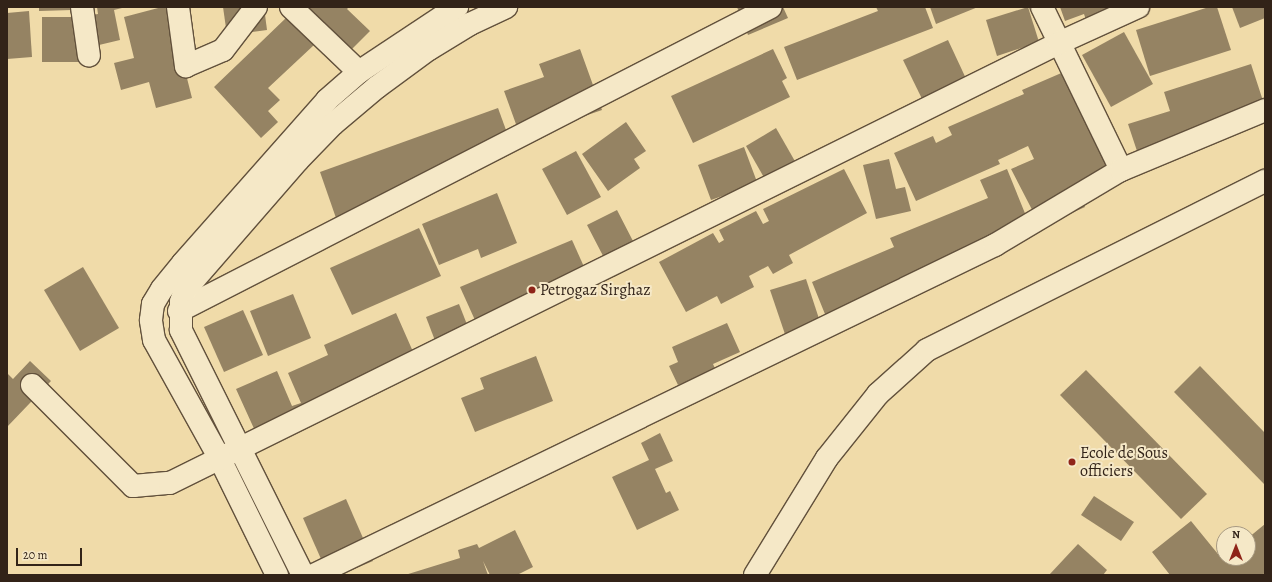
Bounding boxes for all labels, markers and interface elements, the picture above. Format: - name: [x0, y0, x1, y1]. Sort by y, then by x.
- place label: Petrogaz Sirghaz: [540, 280, 651, 300]
- marker: Petrogaz Sirghaz: [527, 285, 537, 295]
- place label: Ecole de Sous officiers: [1080, 443, 1168, 481]
- marker: Ecole de Sous officiers: [1067, 457, 1077, 467]
- north arrow: [1216, 526, 1256, 566]
- text: N: [1232, 527, 1240, 542]
- scale bar: [18, 540, 84, 566]
- text: 20 m: [23, 547, 47, 563]

